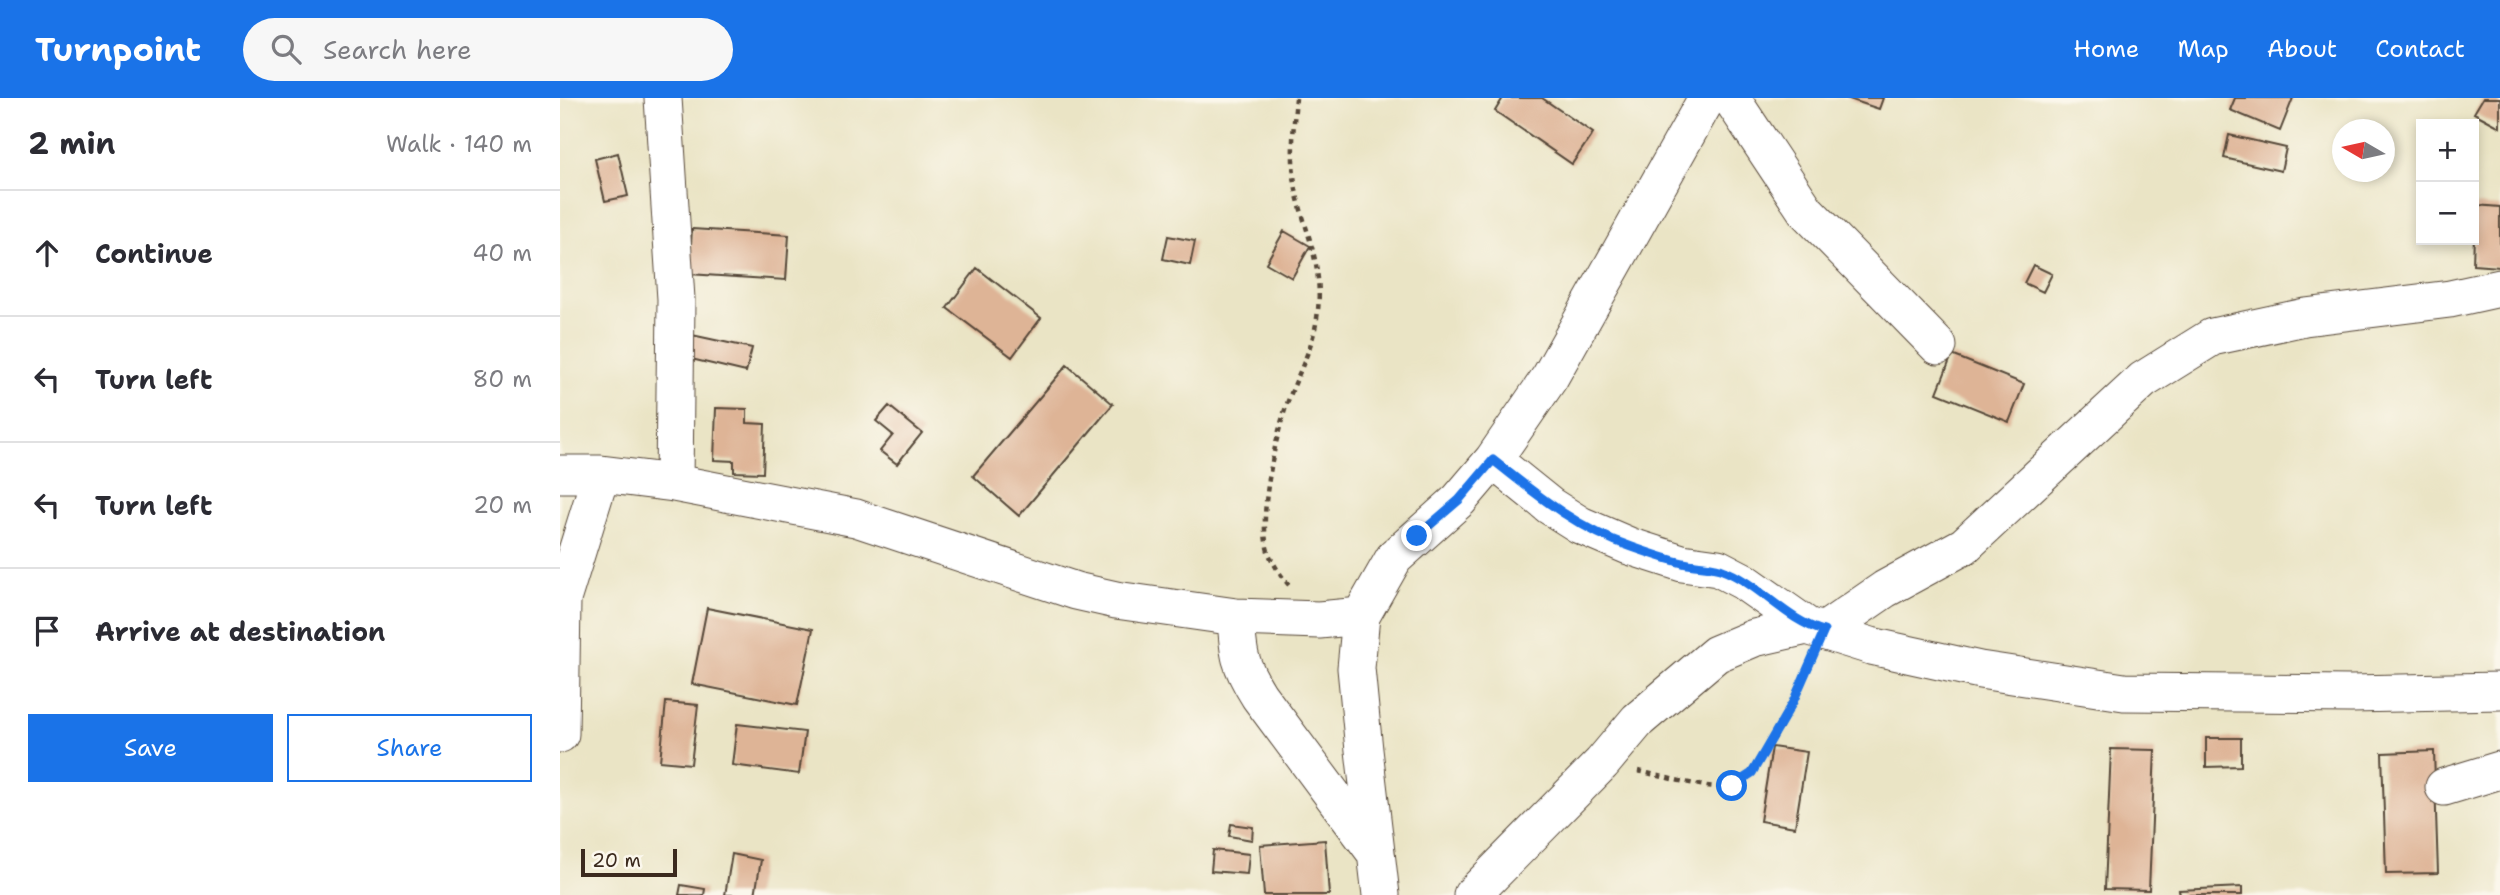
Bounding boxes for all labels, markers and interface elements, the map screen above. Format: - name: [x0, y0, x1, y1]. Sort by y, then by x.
- search box: [243, 18, 733, 81]
- text: Turnpoint: [35, 27, 201, 72]
- icon: search: [267, 30, 305, 68]
- text: Search here: [323, 32, 472, 67]
- text: Home: [2073, 33, 2139, 65]
- text: Map: [2177, 33, 2229, 65]
- text: About: [2267, 33, 2337, 65]
- text: Contact: [2375, 33, 2465, 65]
- north arrow: [2332, 119, 2395, 182]
- map controls: [2416, 119, 2479, 245]
- button: +: [2416, 119, 2479, 182]
- text: 2 min: [28, 123, 115, 164]
- text: Walk · 140 m: [386, 129, 532, 159]
- button: −: [2416, 182, 2479, 245]
- icon: ahead: [28, 234, 66, 272]
- text: Continue: [95, 236, 213, 271]
- text: 40 m: [472, 238, 532, 268]
- icon: left: [28, 360, 66, 398]
- text: Turn left: [95, 362, 212, 397]
- text: 80 m: [473, 364, 532, 394]
- icon: left: [28, 486, 66, 524]
- text: Turn left: [95, 488, 212, 523]
- text: 20 m: [473, 490, 532, 520]
- route end: [1401, 520, 1432, 551]
- icon: arrive: [28, 612, 66, 650]
- text: Arrive at destination: [95, 614, 385, 649]
- button: Save: [28, 714, 273, 782]
- button: Share: [287, 714, 532, 782]
- route start: [1716, 770, 1747, 801]
- scale bar: [581, 846, 677, 878]
- text: 20 m: [592, 848, 641, 873]

